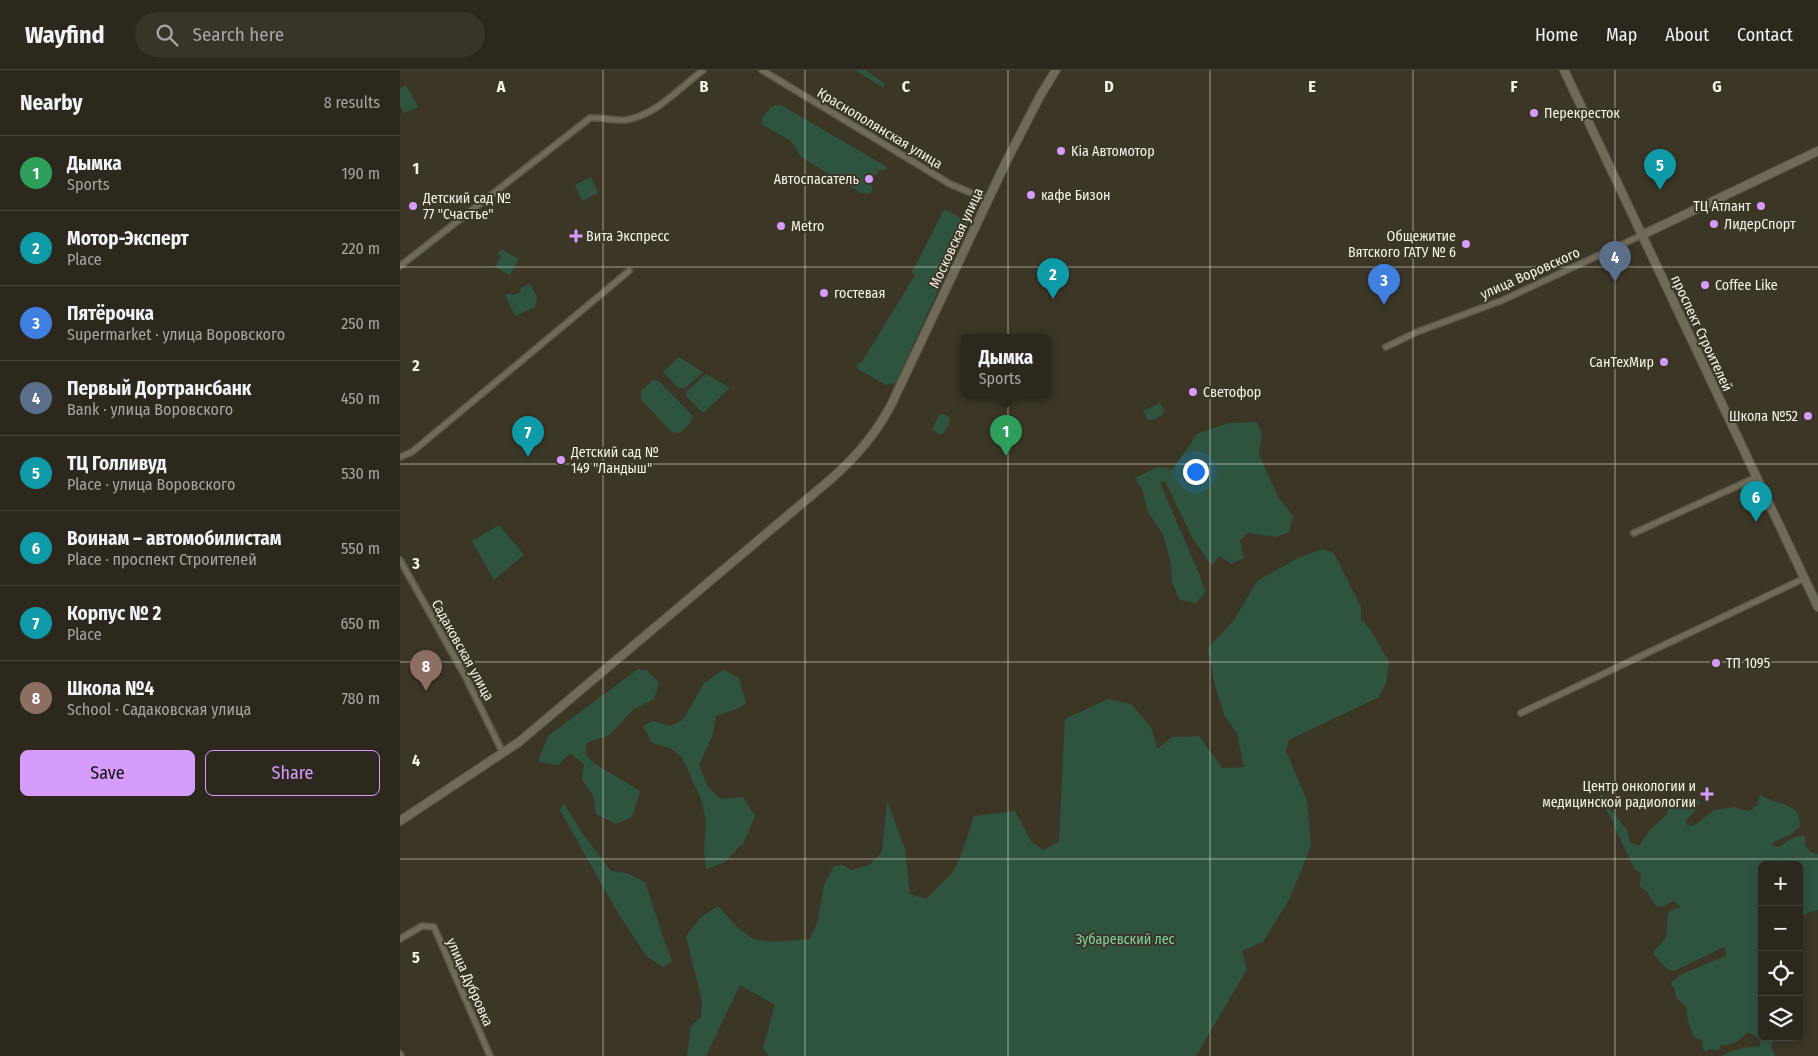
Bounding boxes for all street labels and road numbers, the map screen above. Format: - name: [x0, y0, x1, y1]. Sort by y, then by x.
- street label: Краснополянская улица: [814, 84, 946, 173]
- street label: Московская улица: [926, 185, 987, 291]
- street label: улица Воровского: [1478, 244, 1583, 303]
- street label: проспект Строителей: [1667, 272, 1736, 394]
- street label: Садаковская улица: [428, 597, 497, 704]
- street label: улица Дубровка: [443, 936, 497, 1029]

